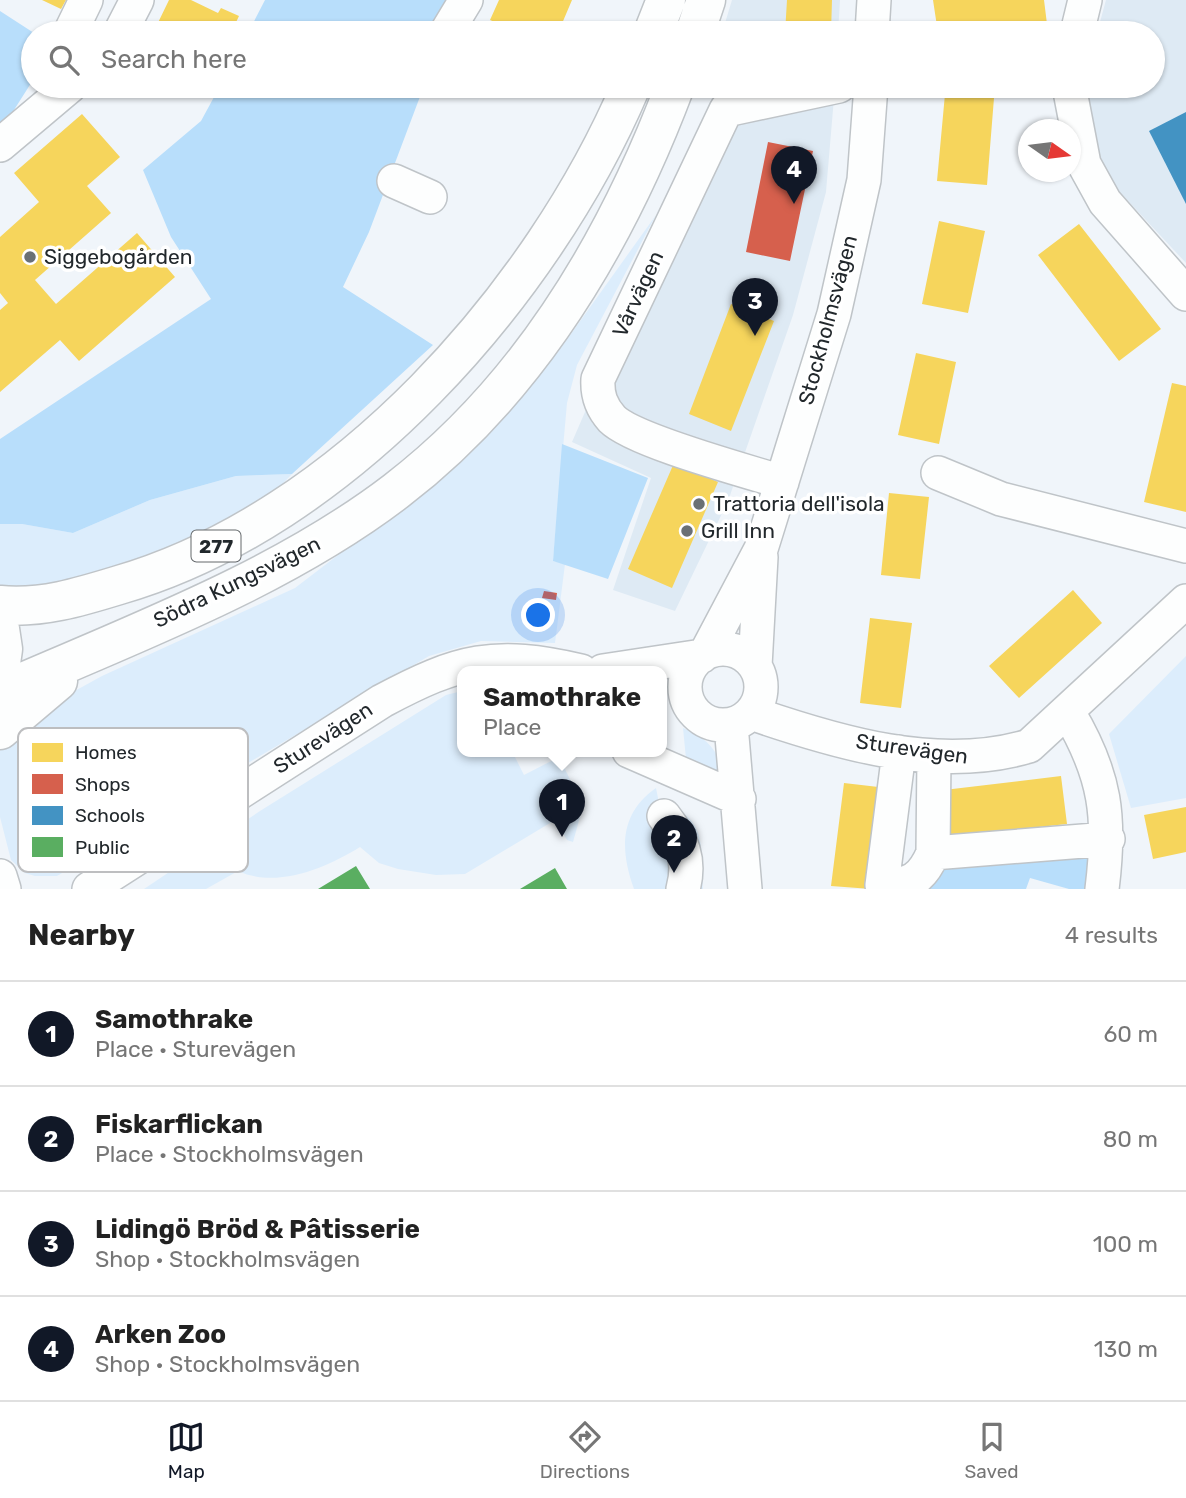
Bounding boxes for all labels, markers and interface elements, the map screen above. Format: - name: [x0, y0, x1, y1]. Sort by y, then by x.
- search box: [21, 21, 1165, 98]
- icon: search: [45, 41, 83, 79]
- text: Search here: [101, 44, 247, 75]
- north arrow: [1018, 119, 1081, 182]
- pin: 4: [771, 146, 817, 204]
- street label: Stockholmsvägen: [793, 232, 862, 407]
- place label: Siggebogården: [44, 244, 192, 269]
- street label: Vårvägen: [607, 247, 668, 341]
- marker: Siggebogården: [22, 249, 38, 265]
- pin: 3: [732, 278, 778, 336]
- place label: Trattoria dell'isola: [713, 491, 885, 516]
- marker: Trattoria dell'isola: [691, 496, 707, 512]
- place label: Grill Inn: [701, 518, 775, 543]
- marker: Grill Inn: [679, 523, 695, 539]
- street label: Södra Kungsvägen: [149, 530, 324, 633]
- road number: 277: [192, 530, 241, 562]
- your location: [521, 598, 555, 632]
- popup: [457, 666, 667, 757]
- text: Samothrake: [483, 682, 641, 713]
- street label: Sturevägen: [269, 696, 377, 779]
- text: Place: [483, 713, 542, 741]
- legend: [18, 728, 248, 872]
- street label: Sturevägen: [854, 728, 970, 769]
- text: Homes: [75, 741, 137, 764]
- text: Shops: [75, 773, 130, 796]
- pin: 1: [539, 779, 585, 837]
- text: Schools: [75, 804, 145, 827]
- pin: 2: [651, 815, 697, 873]
- text: Public: [75, 836, 130, 859]
- text: Nearby: [28, 917, 135, 953]
- text: 4 results: [1065, 921, 1158, 949]
- text: Samothrake: [95, 1004, 253, 1035]
- text: 1: [45, 1020, 57, 1048]
- text: 60 m: [1103, 1020, 1158, 1048]
- text: Place · Sturevägen: [95, 1035, 296, 1063]
- text: Fiskarflickan: [95, 1109, 263, 1140]
- text: 2: [44, 1125, 58, 1153]
- text: 80 m: [1103, 1125, 1158, 1153]
- text: Place · Stockholmsvägen: [95, 1140, 364, 1168]
- text: Lidingö Bröd & Pâtisserie: [95, 1214, 420, 1245]
- text: 3: [43, 1230, 59, 1258]
- text: 100 m: [1093, 1230, 1158, 1258]
- text: Shop · Stockholmsvägen: [95, 1245, 360, 1273]
- text: Arken Zoo: [95, 1319, 226, 1350]
- text: 4: [43, 1335, 59, 1363]
- text: 130 m: [1094, 1335, 1158, 1363]
- text: Shop · Stockholmsvägen: [95, 1350, 360, 1378]
- tab: Map: [167, 1418, 205, 1483]
- tab: Directions: [540, 1418, 630, 1483]
- tab: Saved: [964, 1418, 1019, 1483]

